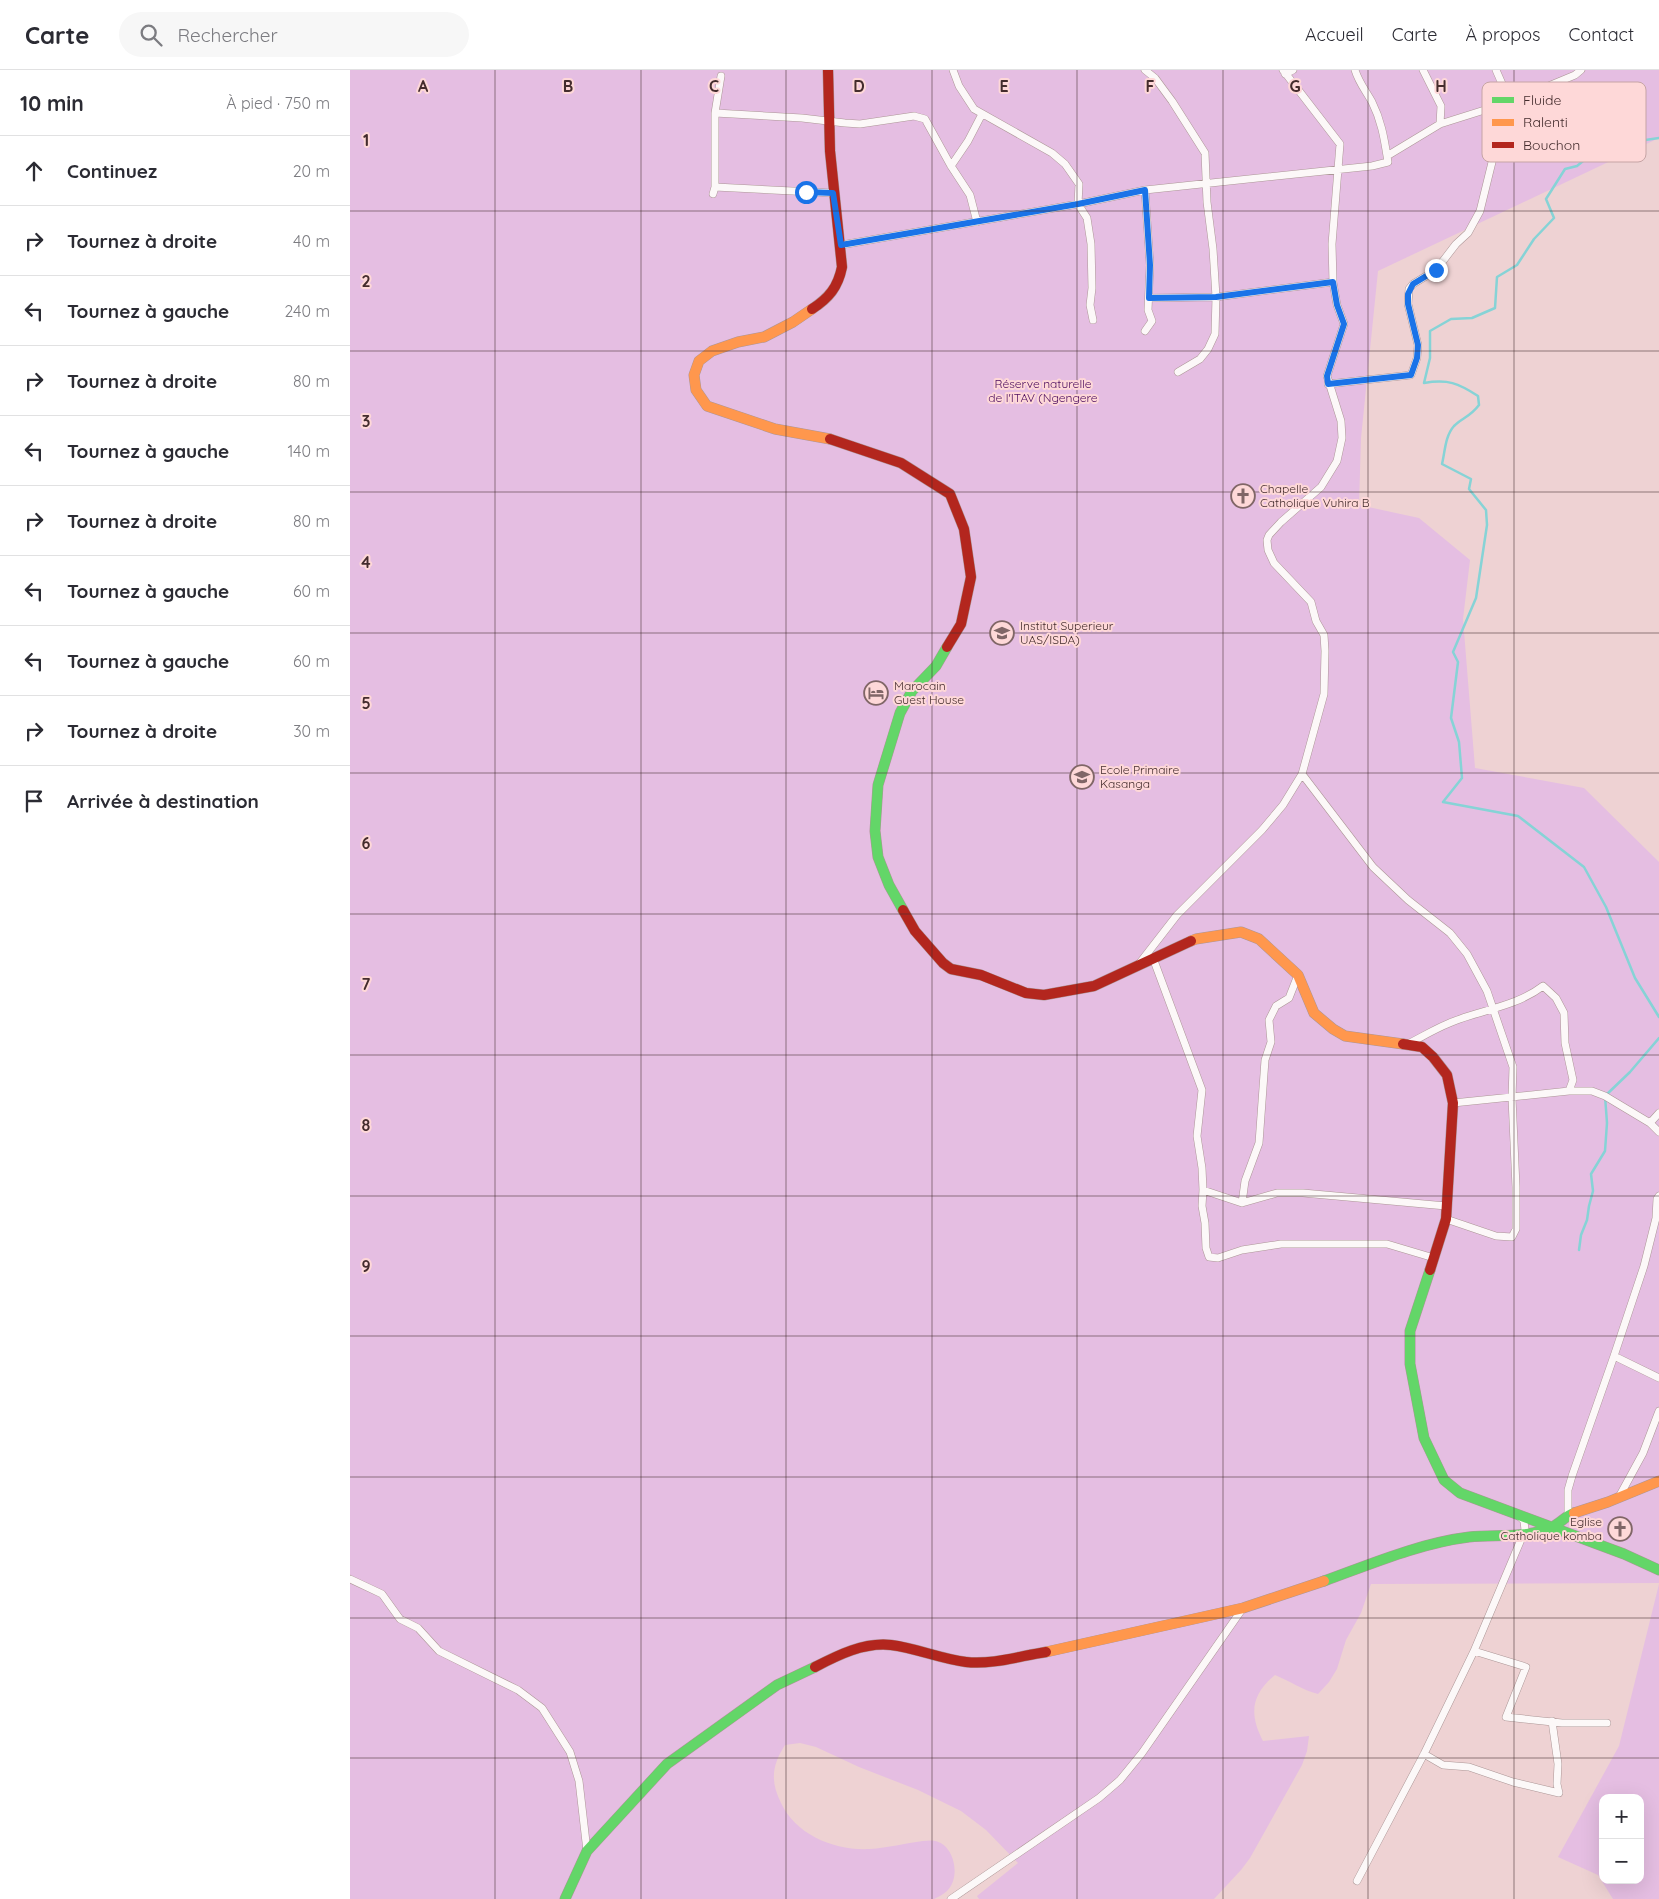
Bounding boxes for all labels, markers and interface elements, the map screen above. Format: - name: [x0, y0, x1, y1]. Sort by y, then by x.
- search box: [119, 12, 469, 57]
- text: Carte: [25, 20, 89, 50]
- icon: search: [137, 21, 165, 49]
- text: Rechercher: [177, 23, 278, 47]
- text: Accueil: [1305, 23, 1364, 46]
- text: Carte: [1392, 23, 1437, 46]
- text: À propos: [1465, 23, 1541, 46]
- text: Contact: [1569, 23, 1634, 46]
- text: A: [418, 76, 429, 96]
- text: B: [563, 76, 573, 96]
- text: C: [709, 76, 719, 96]
- text: D: [853, 76, 865, 96]
- text: E: [999, 76, 1009, 96]
- text: F: [1146, 76, 1155, 96]
- text: G: [1289, 76, 1301, 96]
- text: H: [1435, 76, 1447, 96]
- legend: [1482, 82, 1646, 162]
- text: 10 min: [20, 90, 84, 116]
- text: Fluide: [1523, 91, 1562, 109]
- text: À pied · 750 m: [226, 93, 330, 113]
- text: Ralenti: [1523, 113, 1568, 131]
- text: 1: [363, 130, 369, 150]
- text: Bouchon: [1523, 136, 1580, 154]
- icon: ahead: [20, 157, 48, 185]
- text: Continuez: [67, 159, 157, 183]
- text: 20 m: [293, 161, 330, 181]
- route start: [795, 181, 818, 204]
- icon: right: [20, 227, 48, 255]
- text: Tournez à droite: [67, 229, 217, 253]
- text: 40 m: [293, 231, 330, 251]
- route end: [1425, 259, 1448, 282]
- text: 2: [361, 271, 371, 291]
- icon: left: [20, 297, 48, 325]
- text: Tournez à gauche: [67, 299, 229, 323]
- text: 240 m: [284, 301, 330, 321]
- icon: right: [20, 367, 48, 395]
- text: Tournez à droite: [67, 369, 217, 393]
- text: 80 m: [293, 371, 330, 391]
- park label: Réserve naturelle de l'ITAV (Ngengere: [988, 376, 1098, 405]
- text: 3: [362, 411, 370, 431]
- icon: left: [20, 437, 48, 465]
- text: Tournez à gauche: [67, 439, 229, 463]
- text: 140 m: [287, 441, 330, 461]
- place label: Chapelle Catholique Vuhira B: [1260, 481, 1370, 510]
- church icon: Chapelle Catholique Vuhira B: [1230, 483, 1256, 509]
- icon: right: [20, 507, 48, 535]
- text: Tournez à droite: [67, 509, 217, 533]
- text: 80 m: [293, 511, 330, 531]
- text: 4: [361, 552, 371, 572]
- icon: left: [20, 577, 48, 605]
- text: Tournez à gauche: [67, 579, 229, 603]
- text: 60 m: [293, 581, 330, 601]
- place label: Institut Superieur UAS/ISDA): [1020, 618, 1114, 647]
- school or university icon: Institut Superieur UAS/ISDA): [989, 620, 1015, 646]
- icon: left: [20, 647, 48, 675]
- text: Tournez à gauche: [67, 649, 229, 673]
- text: 60 m: [293, 651, 330, 671]
- place label: Marocain Guest House: [894, 678, 964, 707]
- hotel icon: Marocain Guest House: [863, 680, 889, 706]
- text: 5: [361, 693, 371, 713]
- icon: right: [20, 717, 48, 745]
- text: Tournez à droite: [67, 719, 217, 743]
- text: 30 m: [293, 721, 330, 741]
- place label: Ecole Primaire Kasanga: [1100, 762, 1179, 791]
- school or university icon: Ecole Primaire Kasanga: [1069, 764, 1095, 790]
- icon: arrive: [20, 787, 48, 815]
- text: Arrivée à destination: [67, 789, 259, 813]
- text: 6: [362, 833, 371, 853]
- text: 7: [362, 974, 371, 994]
- text: 8: [362, 1115, 371, 1135]
- text: 9: [361, 1256, 371, 1276]
- place label: Eglise Catholique komba: [1500, 1514, 1602, 1543]
- church icon: Eglise Catholique komba: [1607, 1516, 1633, 1542]
- map controls: [1599, 1794, 1644, 1884]
- button: +: [1599, 1794, 1644, 1839]
- button: −: [1599, 1839, 1644, 1884]

